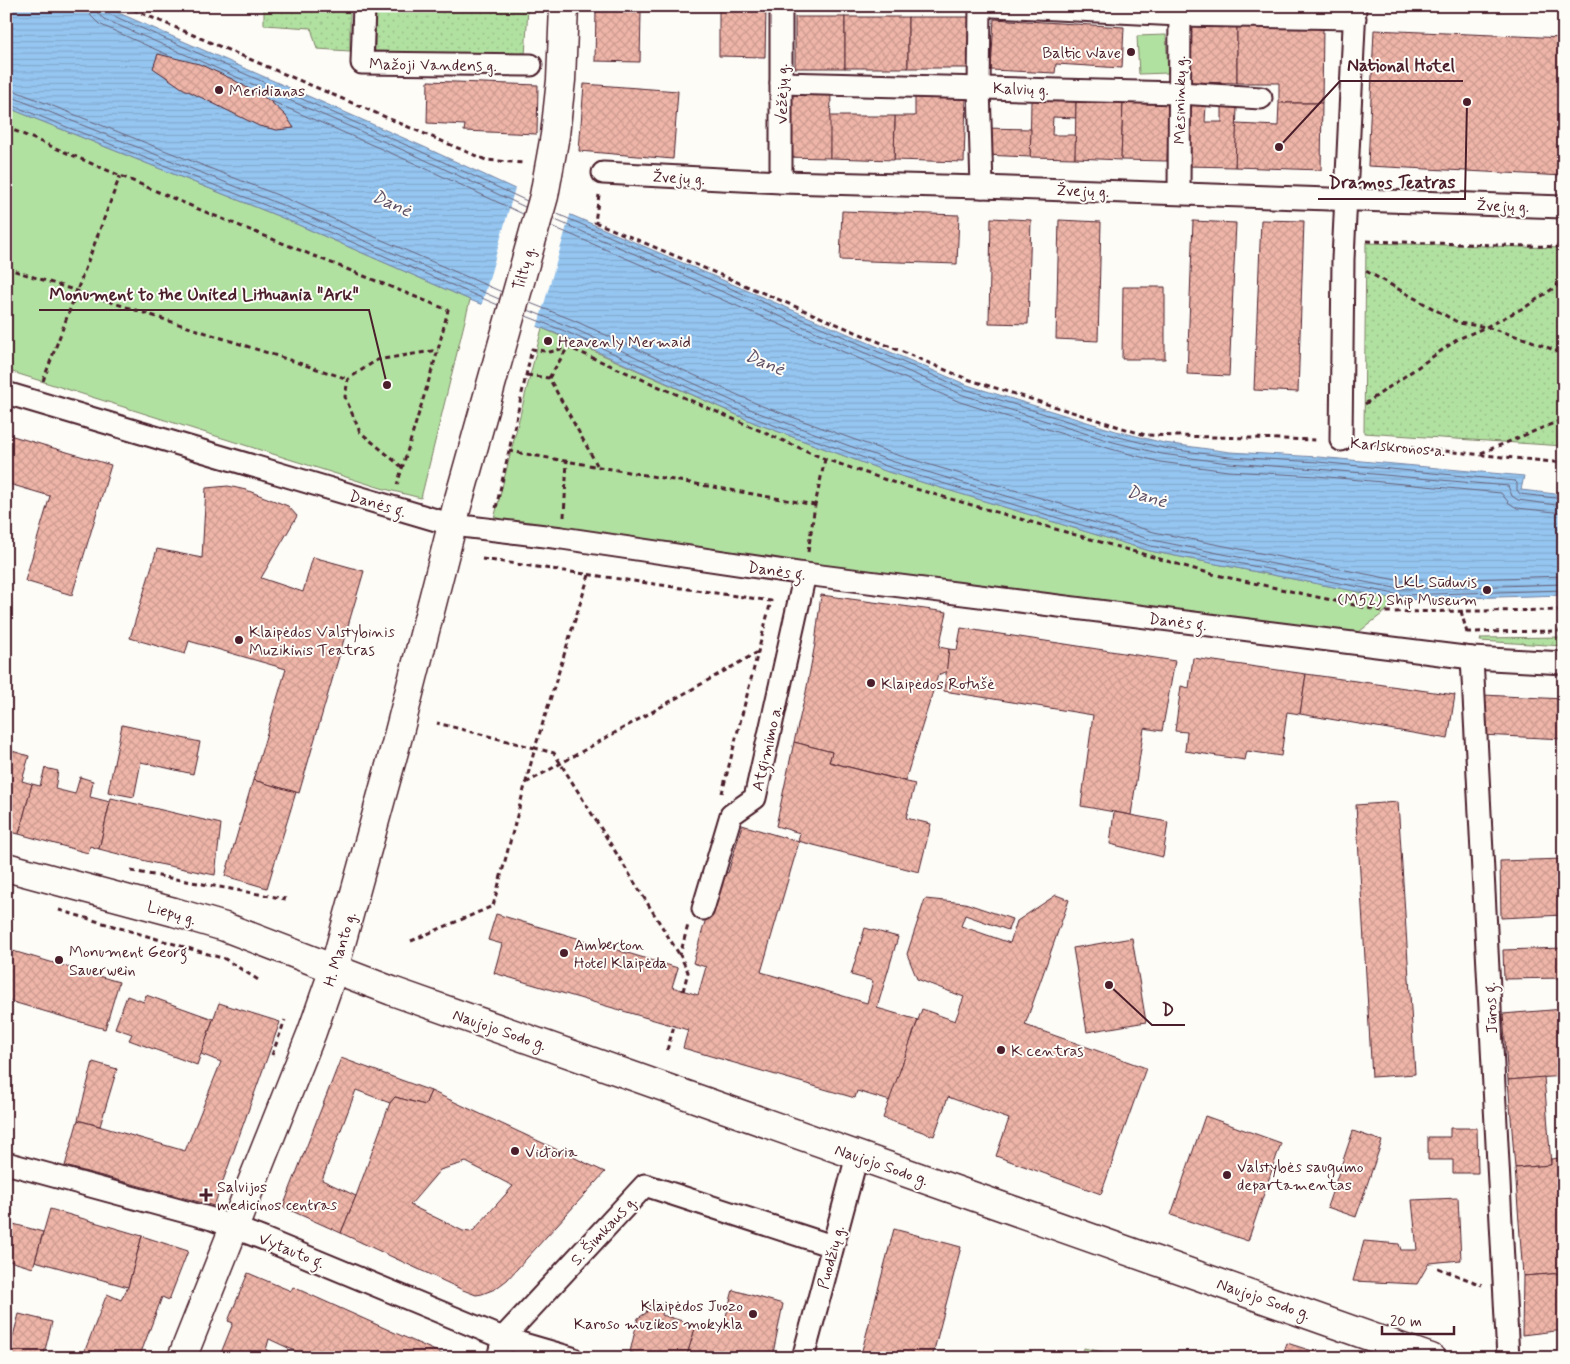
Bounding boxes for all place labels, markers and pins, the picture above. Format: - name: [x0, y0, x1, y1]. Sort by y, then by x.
- place label: Baltic Wave: [1042, 43, 1121, 64]
- marker: Baltic Wave: [1125, 46, 1137, 58]
- callout: National Hotel: [1340, 48, 1463, 81]
- place label: Meridianas: [229, 81, 305, 102]
- marker: Meridianas: [213, 84, 225, 96]
- callout: Dramos Teatras: [1318, 166, 1465, 199]
- callout: Monument to the United Lithuania "Ark": [39, 277, 369, 310]
- place label: Heavenly Mermaid: [558, 332, 691, 353]
- marker: Heavenly Mermaid: [542, 335, 554, 347]
- place label: LKL Sūduvis (M52) Ship Museum: [1337, 572, 1477, 611]
- marker: LKL Sūduvis (M52) Ship Museum: [1481, 584, 1493, 596]
- place label: Klaipėdos Valstybinis Muzikinis Teatras: [249, 622, 395, 661]
- marker: Klaipėdos Valstybinis Muzikinis Teatras: [233, 634, 245, 646]
- place label: Klaipėdos Rotušė: [881, 674, 995, 695]
- marker: Klaipėdos Rotušė: [865, 677, 877, 689]
- place label: Amberton Hotel Klaipėda: [574, 935, 667, 974]
- place label: Monument Georg Sauerwein: [69, 942, 188, 981]
- marker: Amberton Hotel Klaipėda: [558, 947, 570, 959]
- marker: Monument Georg Sauerwein: [53, 954, 65, 966]
- callout: D: [1152, 992, 1185, 1025]
- place label: K centras: [1011, 1041, 1084, 1062]
- marker: K centras: [995, 1044, 1007, 1056]
- place label: Victoria: [525, 1142, 578, 1163]
- marker: Victoria: [509, 1145, 521, 1157]
- place label: Valstybės saugumo departamentas: [1237, 1157, 1364, 1196]
- marker: Valstybės saugumo departamentas: [1221, 1169, 1233, 1181]
- place label: Salvijos medicinos centras: [217, 1177, 337, 1216]
- marker: Salvijos medicinos centras: [199, 1188, 213, 1202]
- place label: Klaipėdos Juozo Karoso muzikos mokykla: [574, 1296, 743, 1335]
- marker: Klaipėdos Juozo Karoso muzikos mokykla: [747, 1308, 759, 1320]

